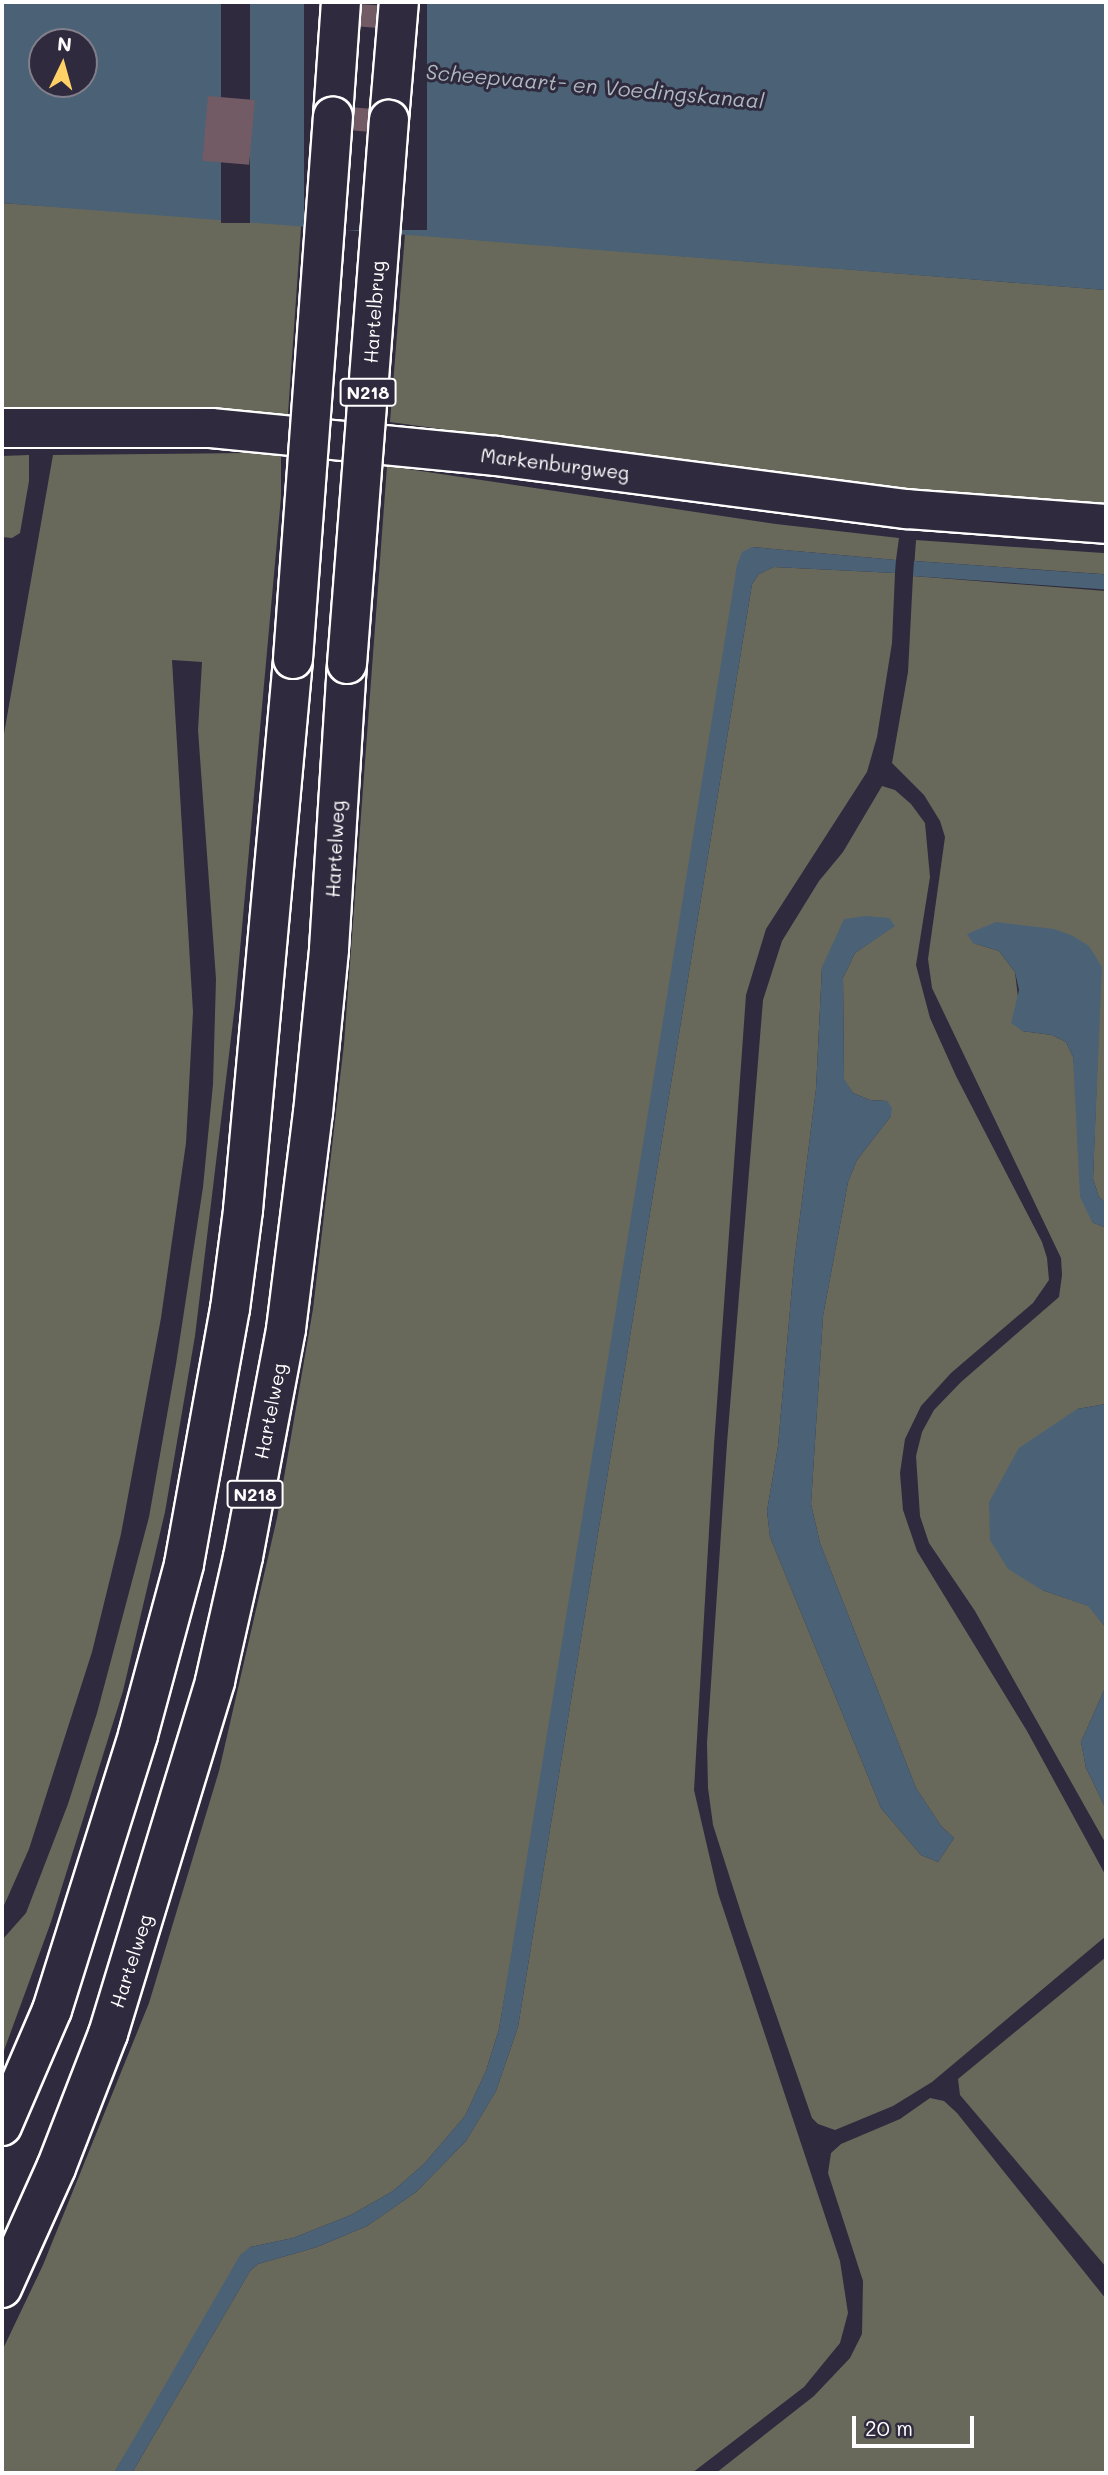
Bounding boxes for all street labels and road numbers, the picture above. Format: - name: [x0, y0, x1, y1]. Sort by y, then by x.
- street label: Hartelbrug: [359, 260, 389, 364]
- road number: N218: [338, 378, 398, 406]
- street label: Markenburgweg: [479, 444, 631, 484]
- street label: Hartelweg: [321, 800, 349, 898]
- street label: Hartelweg: [250, 1361, 290, 1461]
- road number: N218: [225, 1479, 285, 1508]
- street label: Hartelweg: [105, 1911, 157, 2011]

